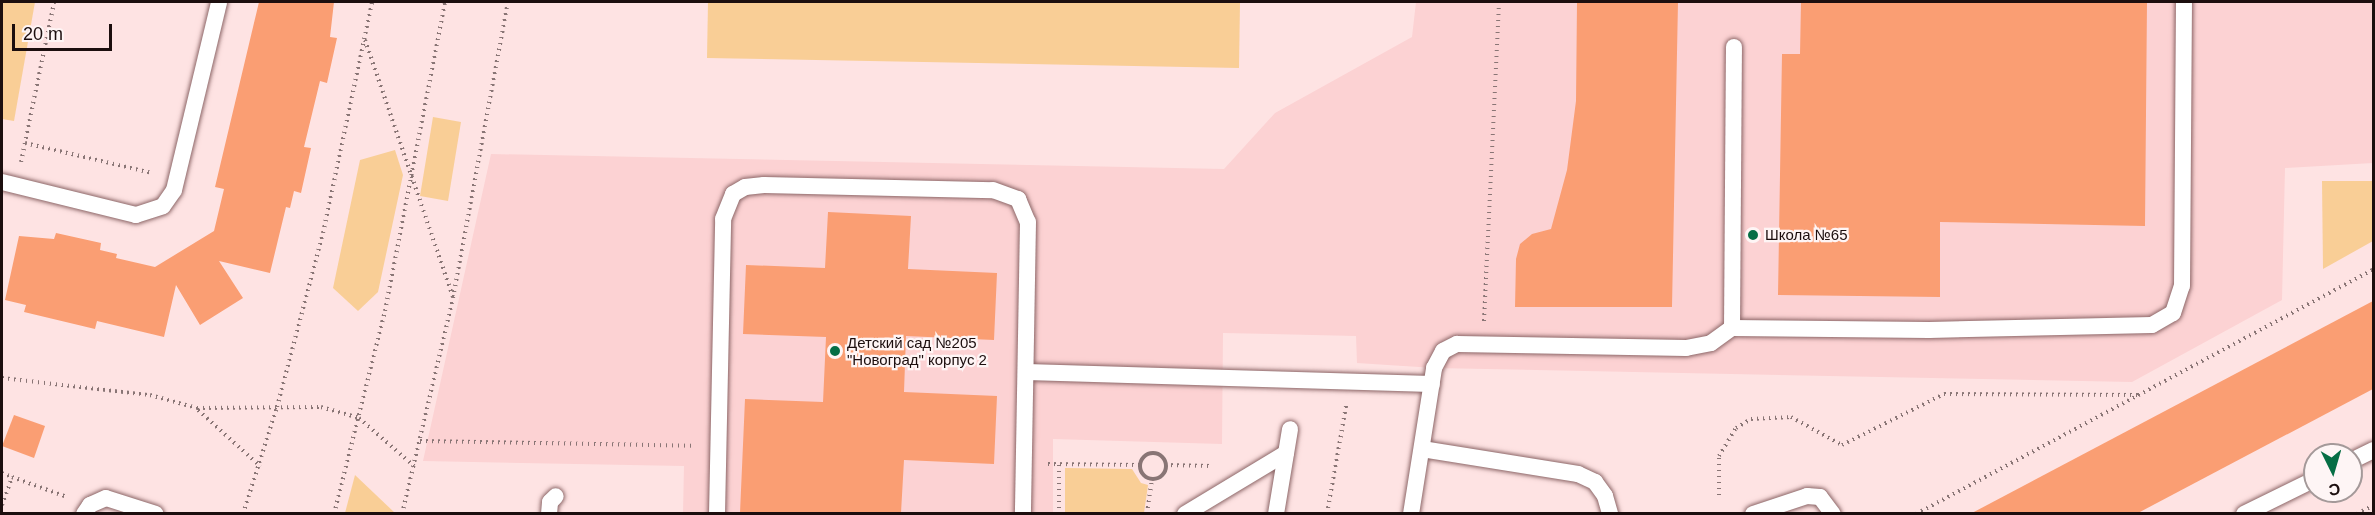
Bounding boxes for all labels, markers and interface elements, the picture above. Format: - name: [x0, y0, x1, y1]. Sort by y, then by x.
- scale bar: [15, 12, 116, 50]
- text: 20 m: [23, 24, 63, 44]
- place label: Школа №65: [1765, 226, 1848, 244]
- marker: Школа №65: [1746, 228, 1760, 242]
- place label: Детский сад №205 "Новоград" корпус 2: [847, 333, 987, 368]
- marker: Детский сад №205 "Новоград" корпус 2: [828, 344, 842, 358]
- north arrow: [2303, 443, 2363, 503]
- text: С: [2328, 480, 2341, 498]

